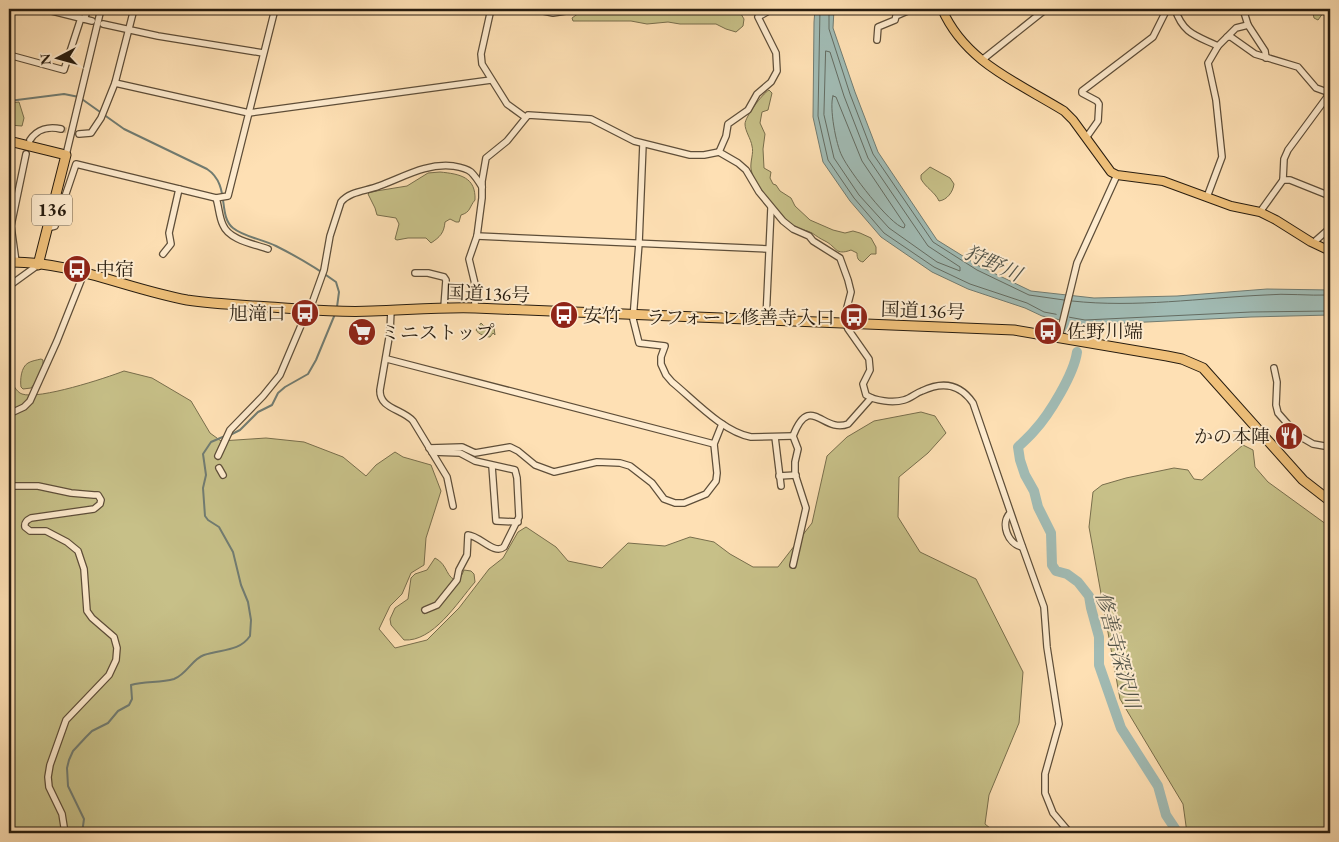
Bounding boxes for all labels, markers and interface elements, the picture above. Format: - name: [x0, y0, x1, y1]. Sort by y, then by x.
- north arrow: [32, 32, 82, 82]
- text: N: [35, 52, 55, 66]
- road number: 136: [32, 194, 72, 226]
- water label: 狩野川: [960, 239, 1028, 288]
- bus stop icon: 中宿: [62, 254, 92, 284]
- place label: 中宿: [96, 257, 134, 282]
- street label: 国道136号: [445, 280, 531, 307]
- street label: 国道136号: [880, 297, 966, 324]
- bus stop icon: 旭滝口: [290, 298, 320, 328]
- bus stop icon: 安竹: [549, 300, 579, 330]
- place label: 旭滝口: [229, 301, 286, 326]
- bus stop icon: ラフォーレ修善寺入口: [839, 302, 869, 332]
- place label: 安竹: [583, 303, 621, 328]
- place label: ラフォーレ修善寺入口: [646, 305, 835, 330]
- bus stop icon: 佐野川端: [1033, 316, 1063, 346]
- supermarket icon: ミニストップ: [347, 317, 377, 347]
- place label: 佐野川端: [1067, 319, 1143, 344]
- place label: ミニストップ: [381, 320, 494, 345]
- restaurant icon: かの本陣: [1274, 421, 1304, 451]
- place label: かの本陣: [1194, 424, 1270, 449]
- water label: 修善寺深沢川: [1090, 589, 1147, 713]

